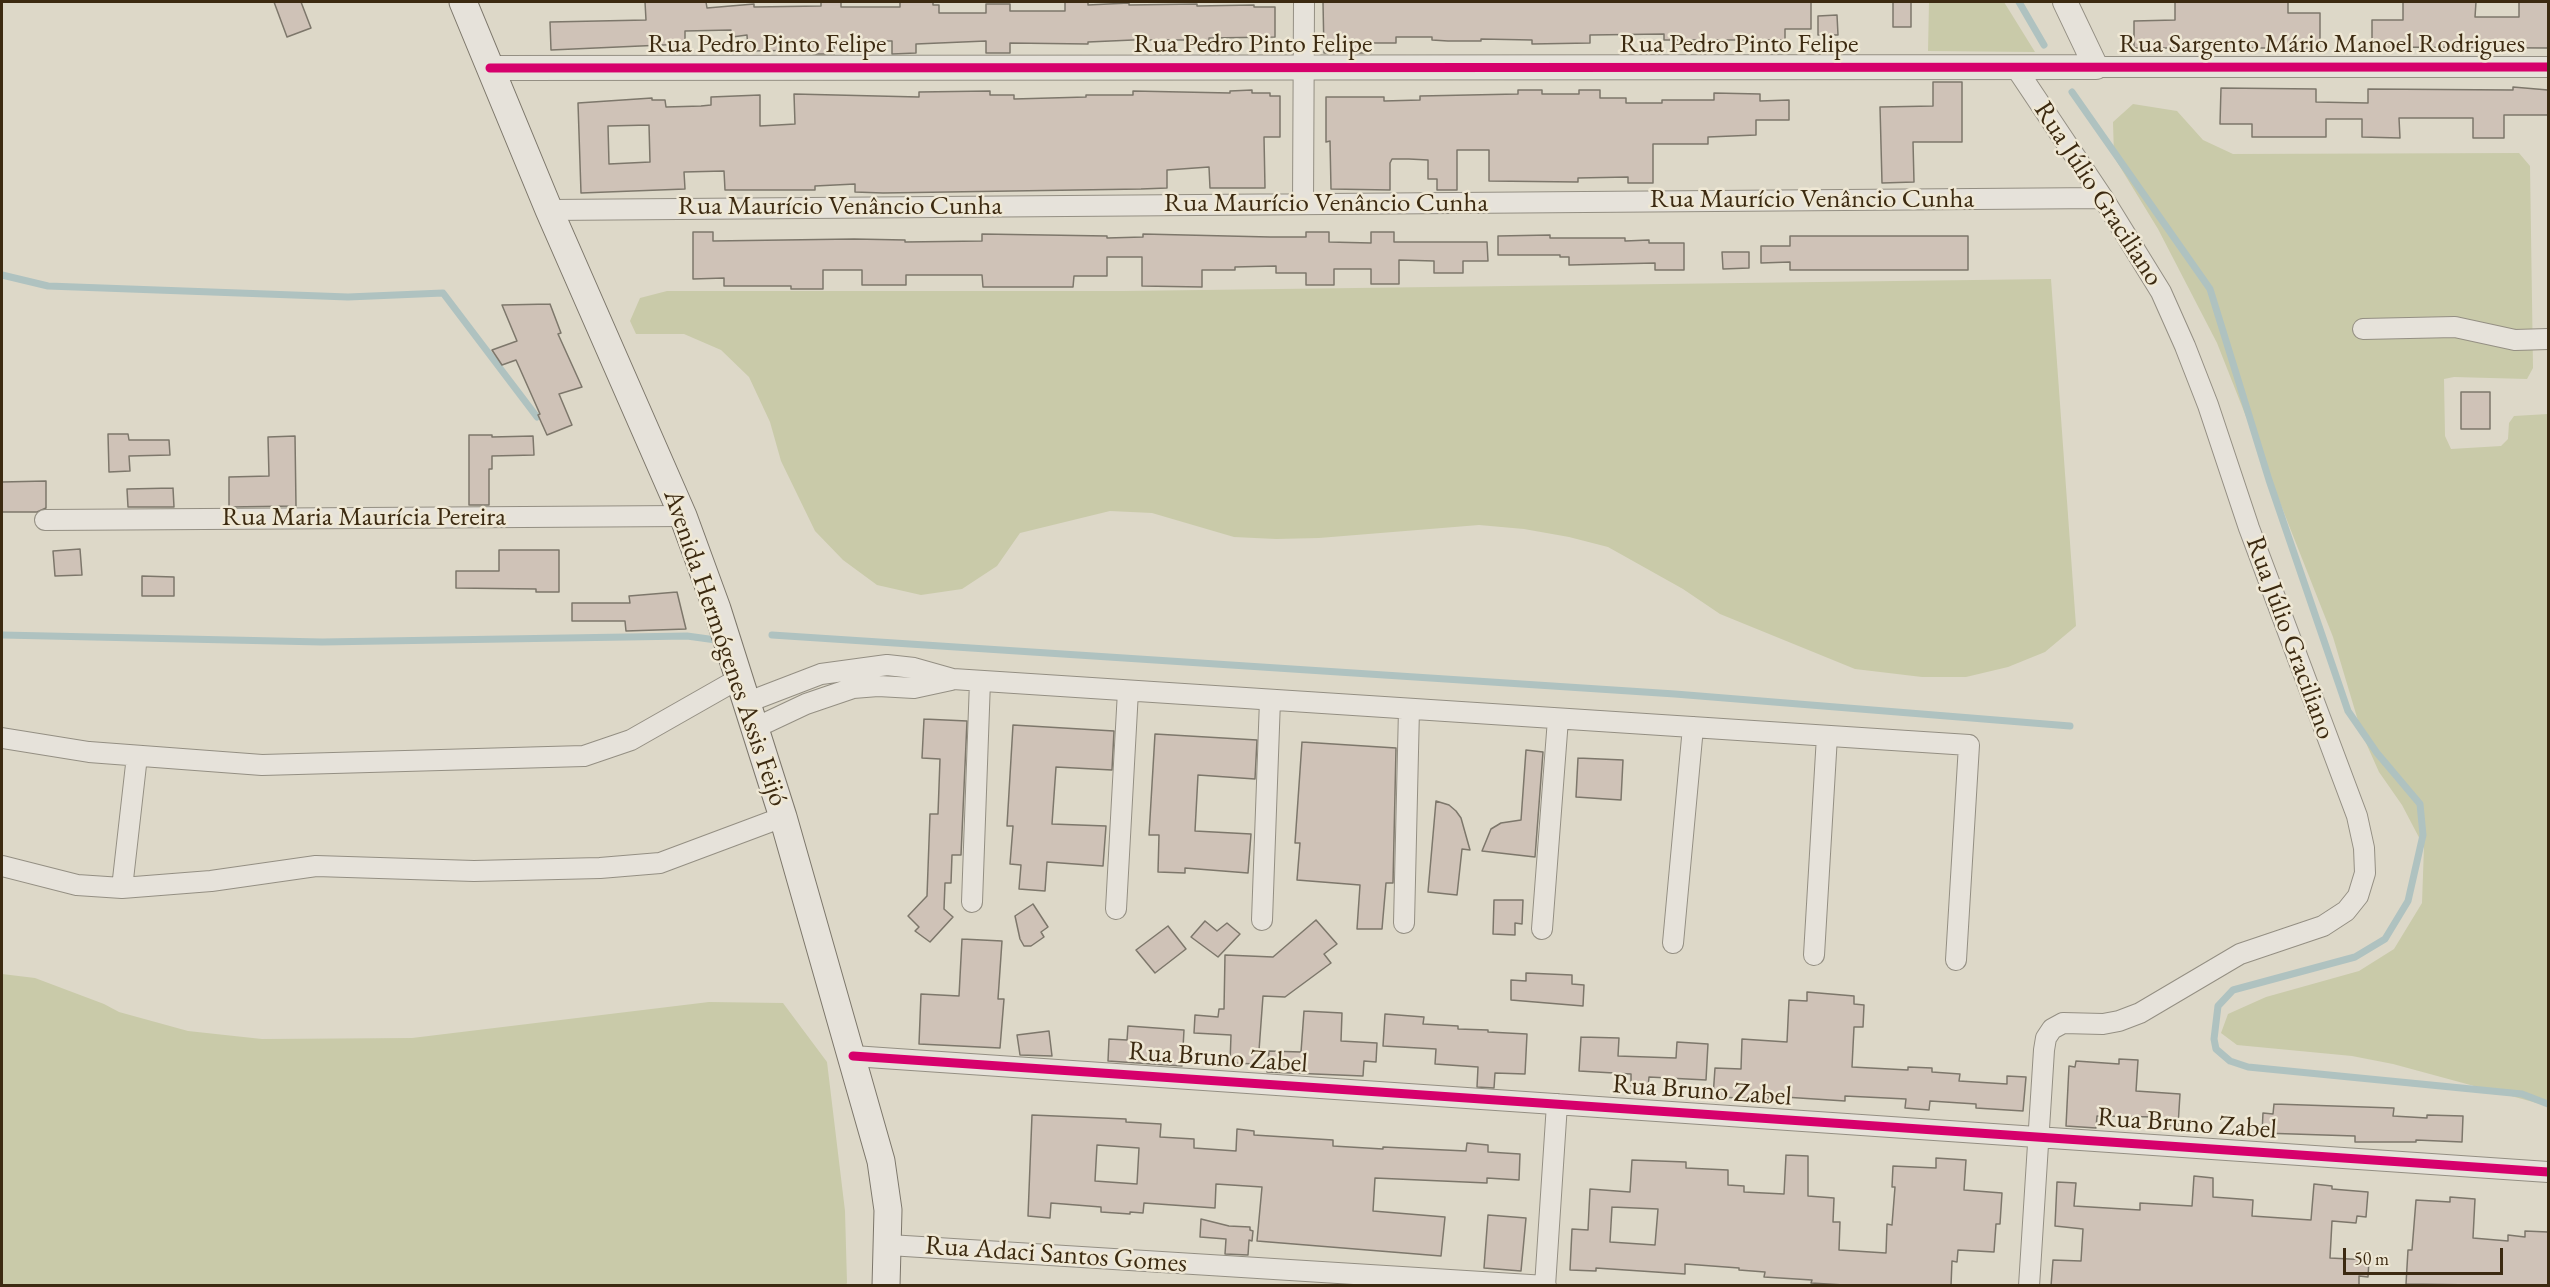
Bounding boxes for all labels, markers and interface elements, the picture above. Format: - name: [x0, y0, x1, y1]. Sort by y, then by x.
- street label: Rua Pedro Pinto Felipe: [647, 29, 887, 61]
- street label: Rua Pedro Pinto Felipe: [1133, 29, 1373, 61]
- street label: Rua Pedro Pinto Felipe: [1619, 29, 1859, 61]
- street label: Rua Sargento Mário Manoel Rodrigues: [2119, 29, 2525, 61]
- street label: Rua Júlio Graciliano: [2026, 96, 2170, 292]
- street label: Rua Maurício Venâncio Cunha: [1650, 184, 1974, 216]
- street label: Rua Maurício Venâncio Cunha: [1164, 188, 1488, 220]
- street label: Rua Maurício Venâncio Cunha: [678, 191, 1002, 223]
- street label: Avenida Hermógenes Assis Feijó: [656, 485, 794, 811]
- street label: Rua Maria Maurícia Pereira: [222, 502, 506, 534]
- street label: Rua Júlio Graciliano: [2238, 532, 2342, 744]
- street label: Rua Bruno Zabel: [1127, 1036, 1309, 1080]
- street label: Rua Bruno Zabel: [1611, 1069, 1793, 1113]
- street label: Rua Bruno Zabel: [2096, 1102, 2278, 1146]
- street label: Rua Adaci Santos Gomes: [924, 1230, 1188, 1280]
- scale bar: [2346, 1236, 2506, 1274]
- text: 50 m: [2354, 1247, 2389, 1270]

